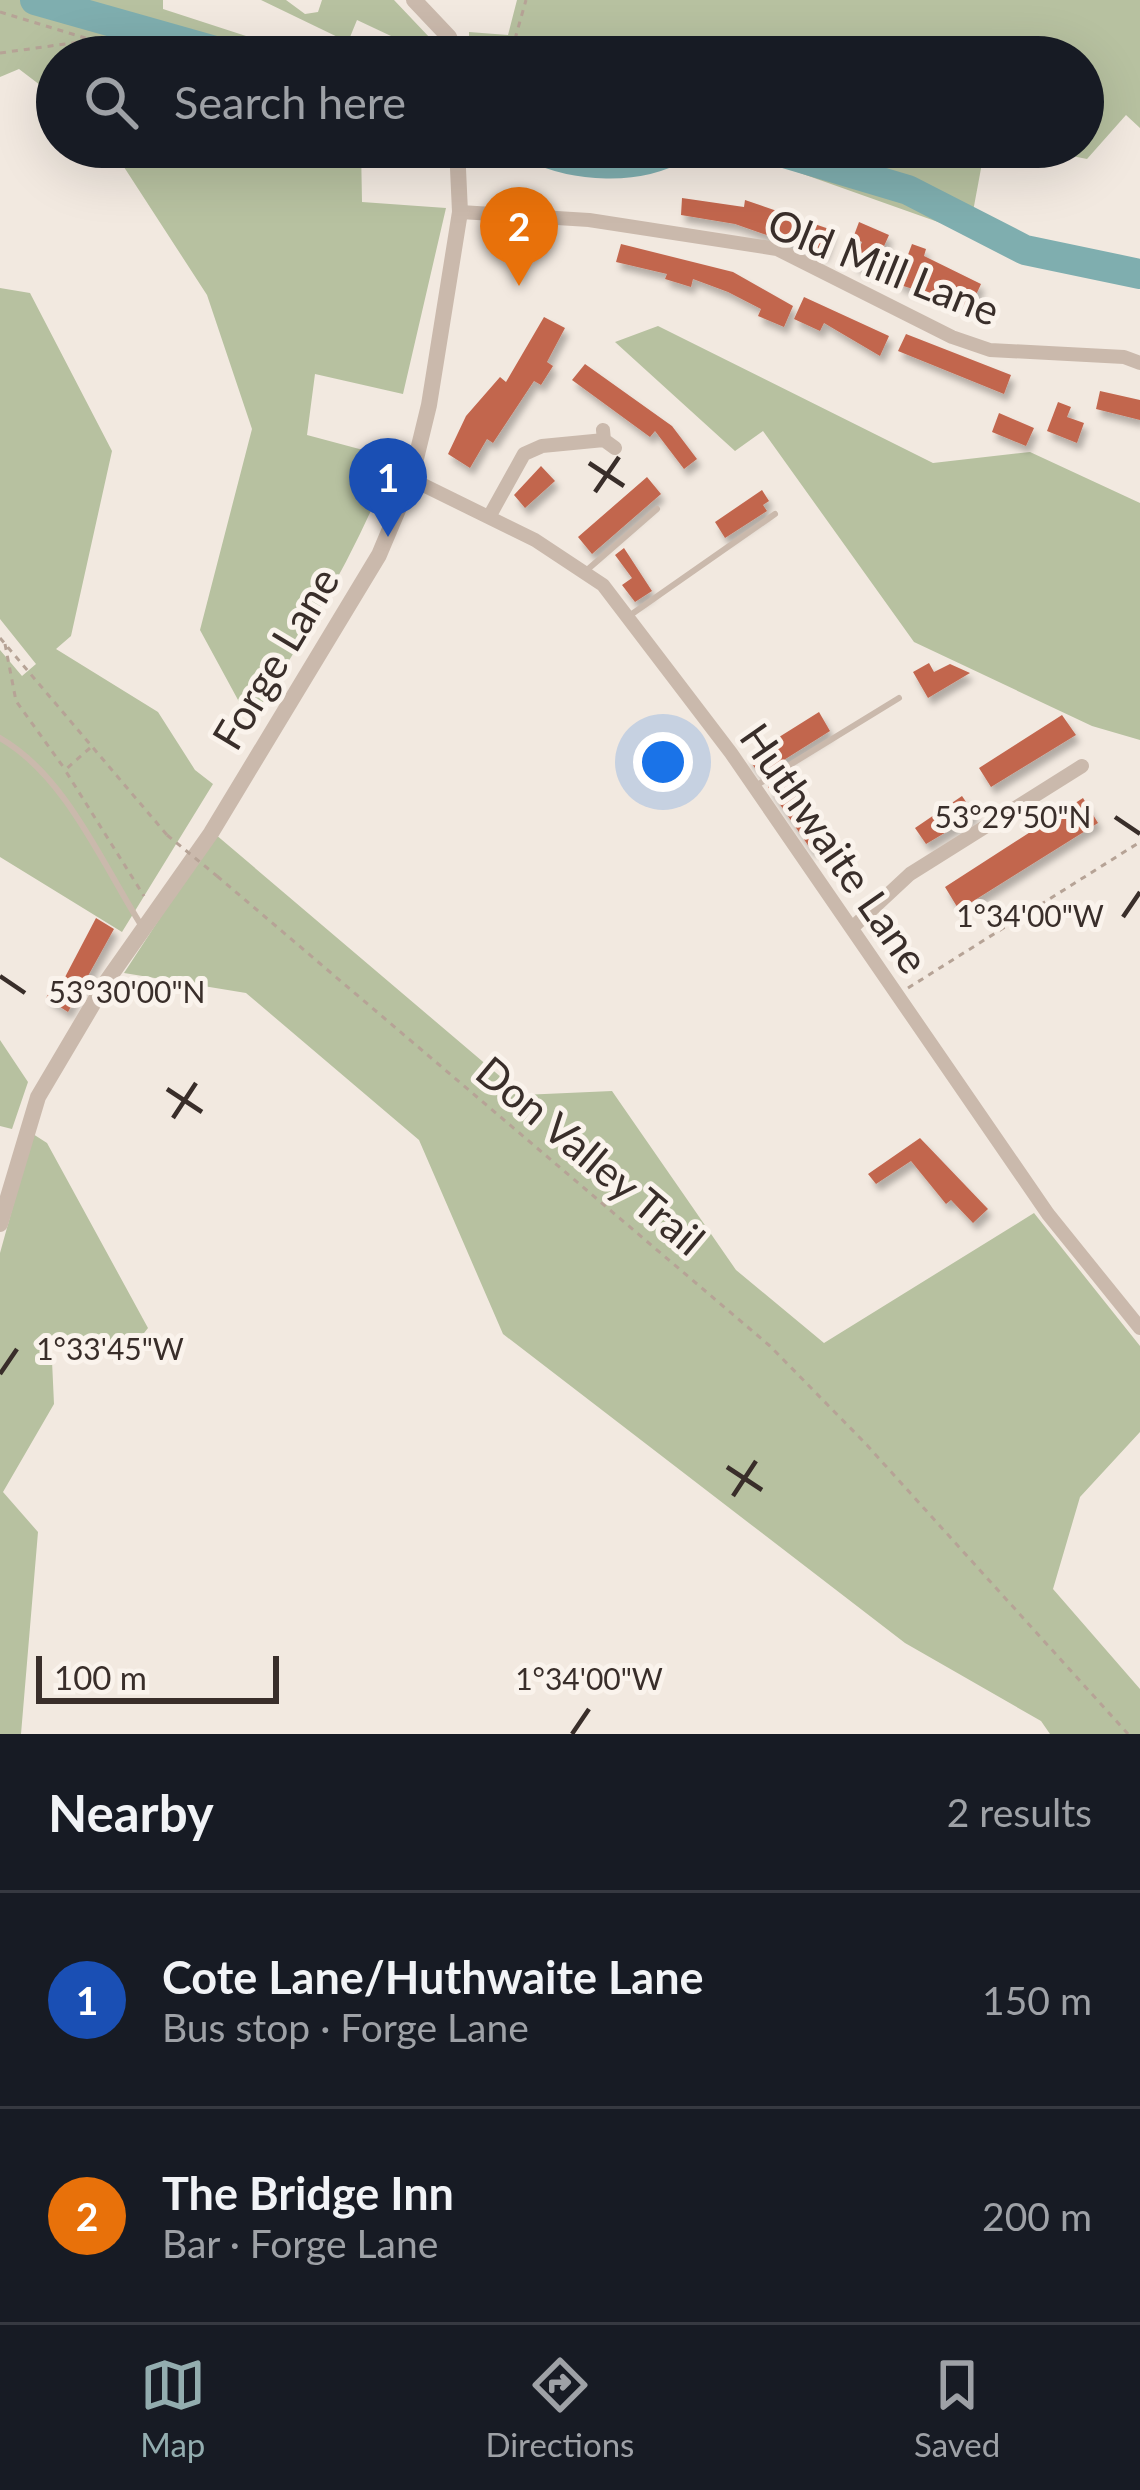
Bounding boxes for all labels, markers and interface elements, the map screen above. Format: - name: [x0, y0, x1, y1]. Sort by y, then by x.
- search box: [36, 36, 1104, 168]
- icon: search: [78, 69, 144, 135]
- text: Search here: [174, 75, 406, 129]
- pin: 2: [480, 187, 558, 286]
- street label: Old Mill Lane: [761, 197, 1007, 335]
- pin: 1: [349, 438, 427, 537]
- street label: Forge Lane: [201, 558, 349, 758]
- street label: Huthwaite Lane: [730, 714, 940, 982]
- your location: [633, 732, 693, 792]
- text: 53°29'50"N: [935, 798, 1091, 834]
- text: 1°34'00"W: [956, 897, 1104, 933]
- text: 53°30'00"N: [49, 973, 205, 1009]
- street label: Don Valley Trail: [467, 1045, 715, 1265]
- text: 1°33'45"W: [36, 1330, 184, 1366]
- scale bar: [36, 1650, 279, 1703]
- text: 100 m: [54, 1657, 147, 1697]
- text: 1°34'00"W: [515, 1660, 663, 1696]
- text: Nearby: [48, 1782, 214, 1843]
- text: 2 results: [947, 1789, 1092, 1835]
- text: Cote Lane/Huthwaite Lane: [162, 1950, 704, 2004]
- text: 1: [76, 1977, 98, 2023]
- text: 150 m: [982, 1977, 1092, 2023]
- text: Bus stop · Forge Lane: [162, 2004, 529, 2050]
- text: The Bridge Inn: [162, 2166, 454, 2220]
- text: 2: [76, 2193, 98, 2239]
- text: 200 m: [982, 2193, 1092, 2239]
- text: Bar · Forge Lane: [162, 2220, 438, 2266]
- tab: Map: [140, 2352, 206, 2464]
- tab: Directions: [485, 2352, 634, 2464]
- tab: Saved: [914, 2352, 1000, 2464]

